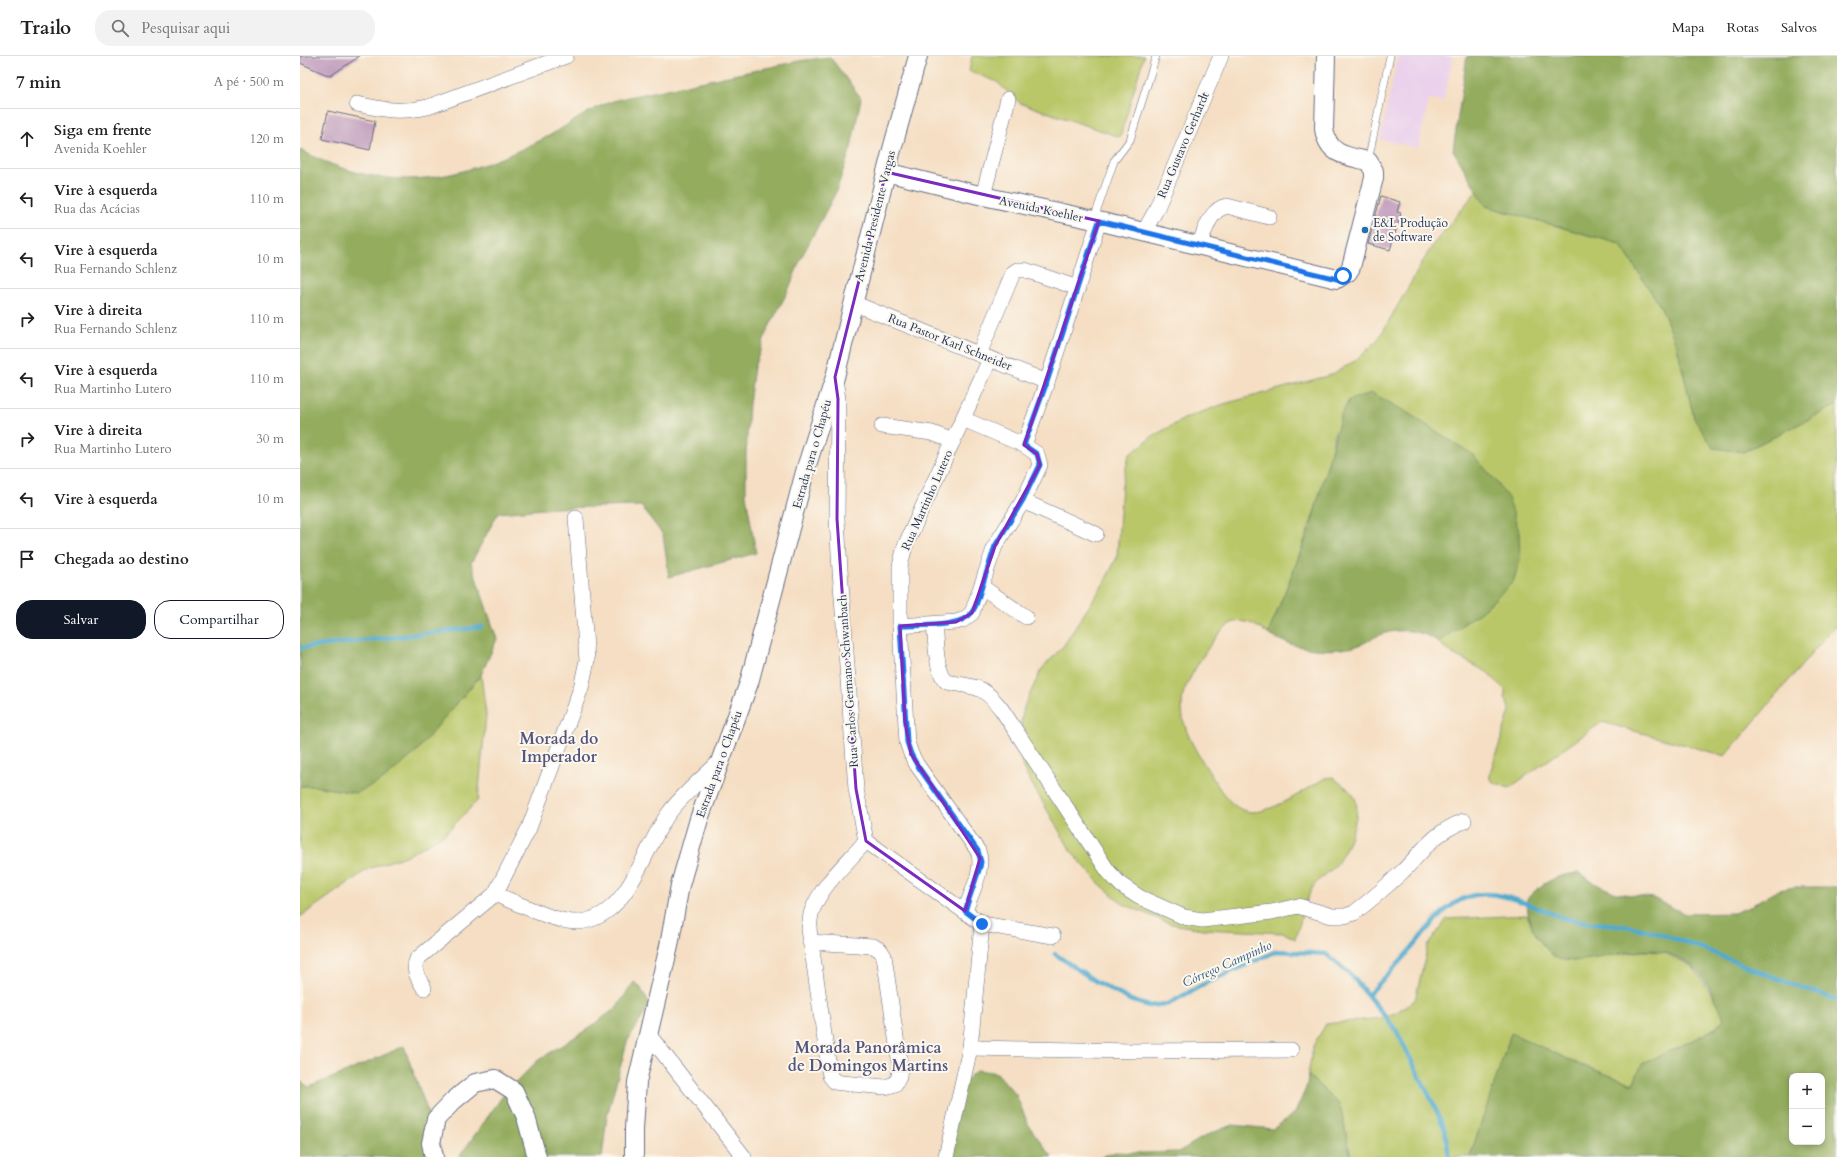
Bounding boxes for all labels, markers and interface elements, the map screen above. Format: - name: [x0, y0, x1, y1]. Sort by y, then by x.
- search box: [95, 10, 375, 46]
- text: Trailo: [20, 15, 71, 41]
- icon: search: [109, 17, 131, 39]
- text: Pesquisar aqui: [141, 18, 230, 38]
- text: Mapa: [1672, 18, 1705, 37]
- text: Rotas: [1727, 18, 1759, 37]
- text: Salvos: [1781, 18, 1817, 37]
- text: 7 min: [16, 71, 61, 94]
- text: A pé · 500 m: [214, 73, 284, 91]
- street label: Rua Gustavo Gerhardt: [1153, 89, 1213, 201]
- text: Siga em frente: [54, 120, 152, 140]
- icon: ahead: [16, 128, 38, 150]
- text: 120 m: [250, 130, 284, 148]
- text: Avenida Koehler: [54, 140, 147, 158]
- street label: Avenida Presidente Vargas: [851, 149, 899, 283]
- text: Vire à esquerda: [54, 180, 158, 200]
- icon: left: [16, 188, 38, 210]
- text: 110 m: [250, 190, 284, 208]
- street label: Avenida Koehler: [998, 192, 1085, 226]
- text: Rua das Acácias: [54, 200, 140, 218]
- place label: E&L Produção de Software: [1373, 215, 1448, 245]
- marker: E&L Produção de Software: [1360, 225, 1370, 235]
- text: Vire à esquerda: [54, 240, 158, 260]
- icon: left: [16, 248, 38, 270]
- text: 10 m: [256, 250, 284, 268]
- text: Rua Fernando Schlenz: [54, 260, 177, 278]
- route start: [1334, 267, 1352, 285]
- text: Vire à direita: [54, 300, 142, 320]
- icon: right: [16, 308, 38, 330]
- text: 110 m: [250, 310, 284, 328]
- street label: Rua Pastor Karl Schneider: [886, 310, 1015, 374]
- text: Rua Fernando Schlenz: [54, 320, 177, 338]
- text: Vire à esquerda: [54, 360, 158, 380]
- icon: left: [16, 368, 38, 390]
- text: 110 m: [250, 370, 284, 388]
- text: Rua Martinho Lutero: [54, 380, 171, 398]
- street label: Estrada para o Chapéu: [789, 397, 835, 511]
- text: Vire à direita: [54, 420, 142, 440]
- icon: right: [16, 428, 38, 450]
- text: 30 m: [256, 430, 284, 448]
- text: Rua Martinho Lutero: [54, 440, 171, 458]
- street label: Rua Martinho Lutero: [898, 447, 957, 553]
- icon: left: [16, 488, 38, 510]
- text: Vire à esquerda: [54, 489, 158, 509]
- text: 10 m: [256, 490, 284, 508]
- icon: arrive: [16, 548, 38, 570]
- text: Chegada ao destino: [54, 549, 189, 569]
- street label: Rua Carlos Germano Schwanbach: [834, 594, 862, 768]
- button: Salvar: [16, 600, 146, 639]
- button: Compartilhar: [154, 600, 284, 639]
- street label: Estrada para o Chapéu: [692, 708, 746, 820]
- district label: Morada do Imperador: [520, 728, 598, 768]
- route end: [973, 915, 991, 933]
- water label: Córrego Campinho: [1179, 936, 1275, 992]
- district label: Morada Panorâmica de Domingos Martins: [788, 1037, 948, 1077]
- map controls: [1789, 1073, 1825, 1145]
- button: +: [1789, 1073, 1825, 1109]
- button: −: [1789, 1109, 1825, 1145]

